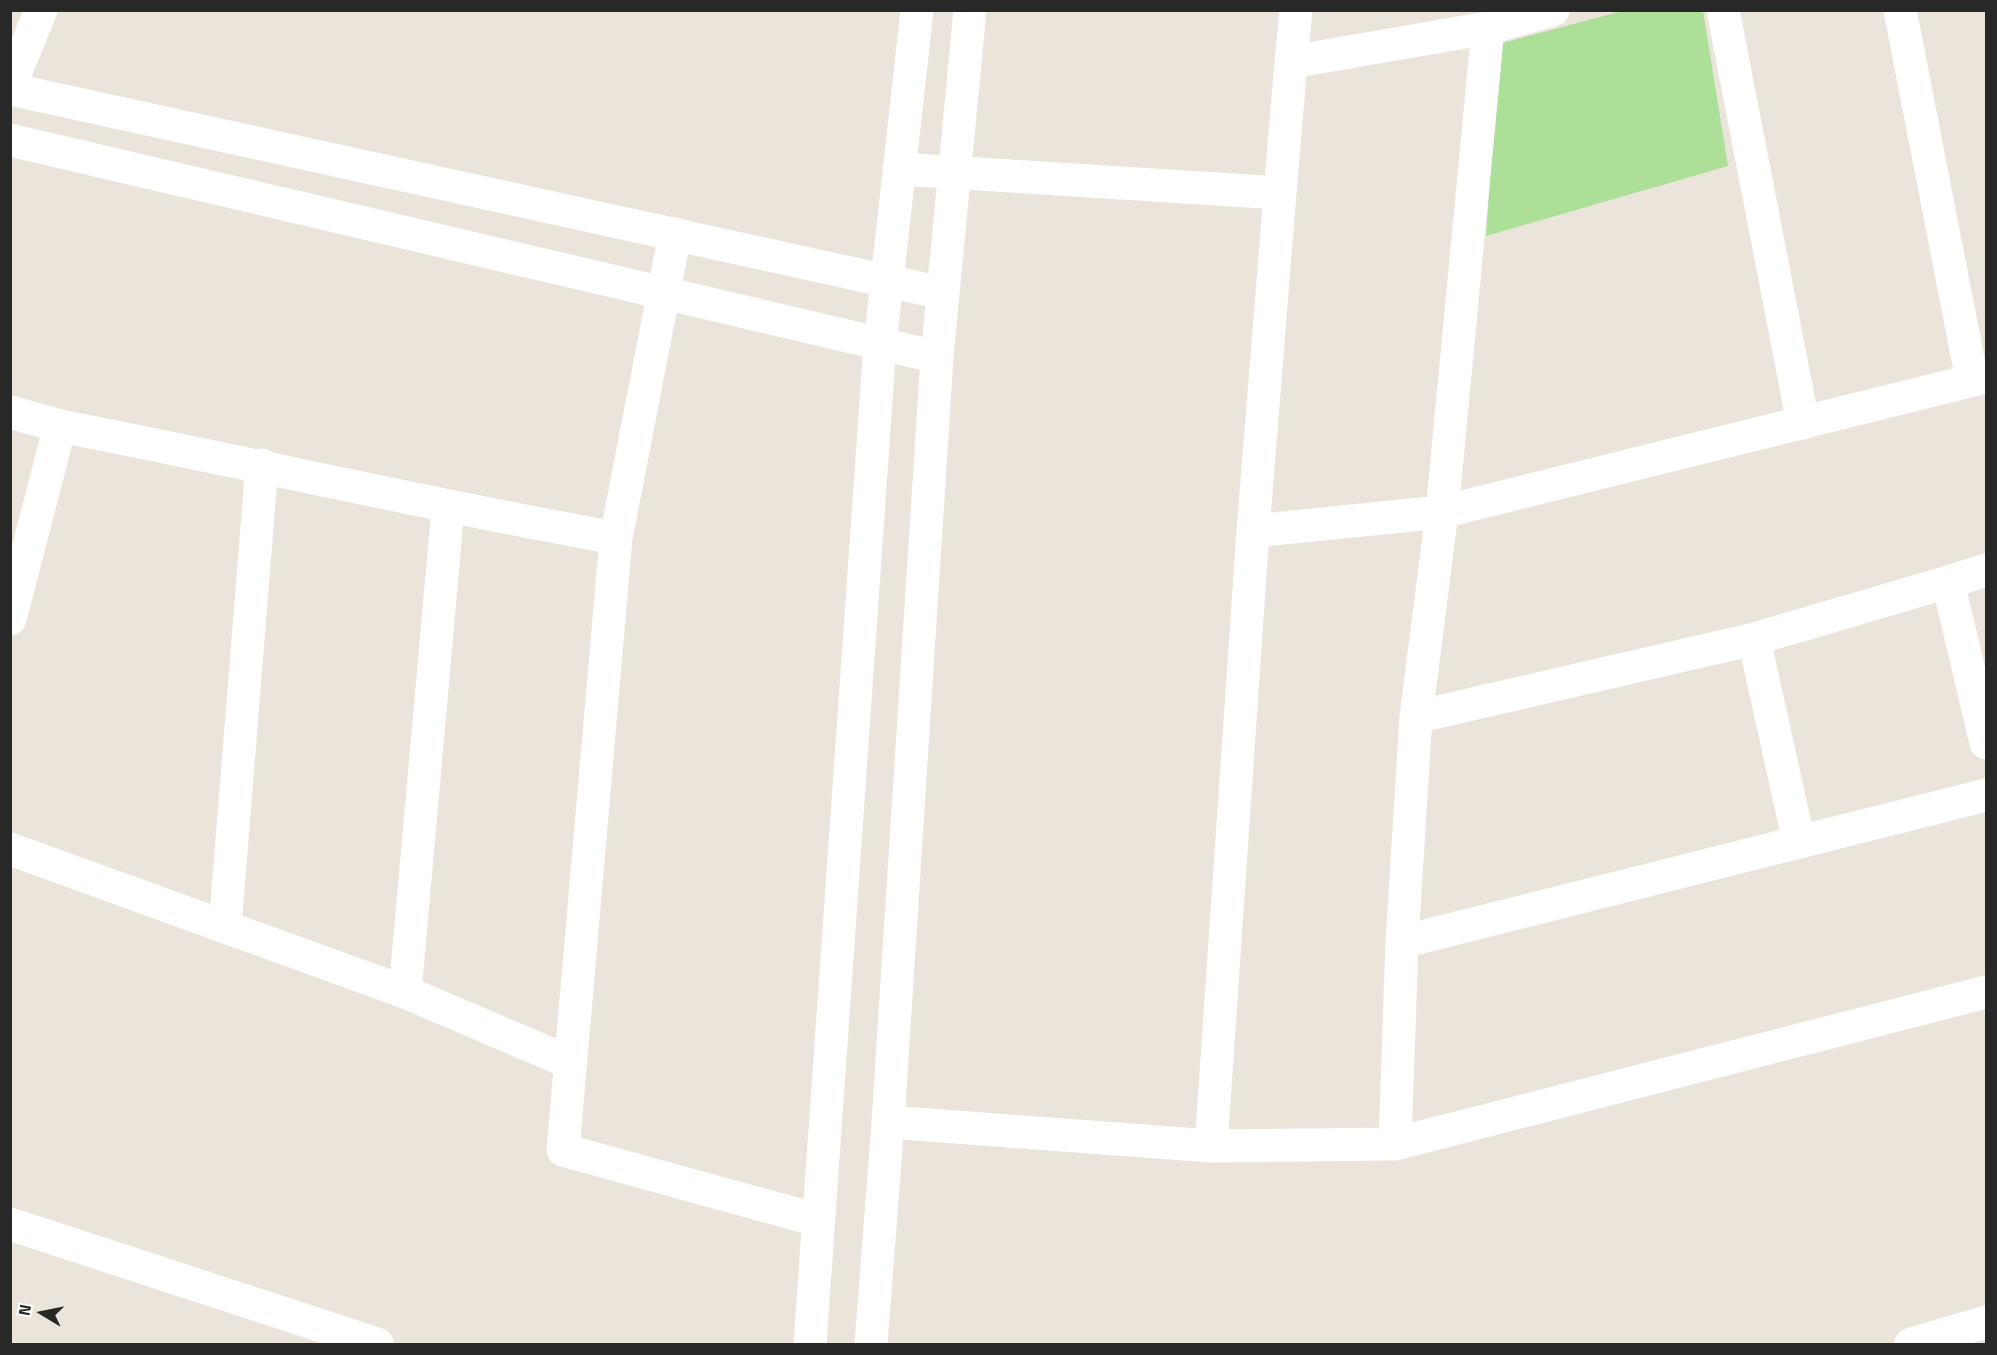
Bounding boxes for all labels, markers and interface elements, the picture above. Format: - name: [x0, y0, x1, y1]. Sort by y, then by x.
- north arrow: [12, 1283, 72, 1343]
- text: N: [11, 1302, 37, 1317]

